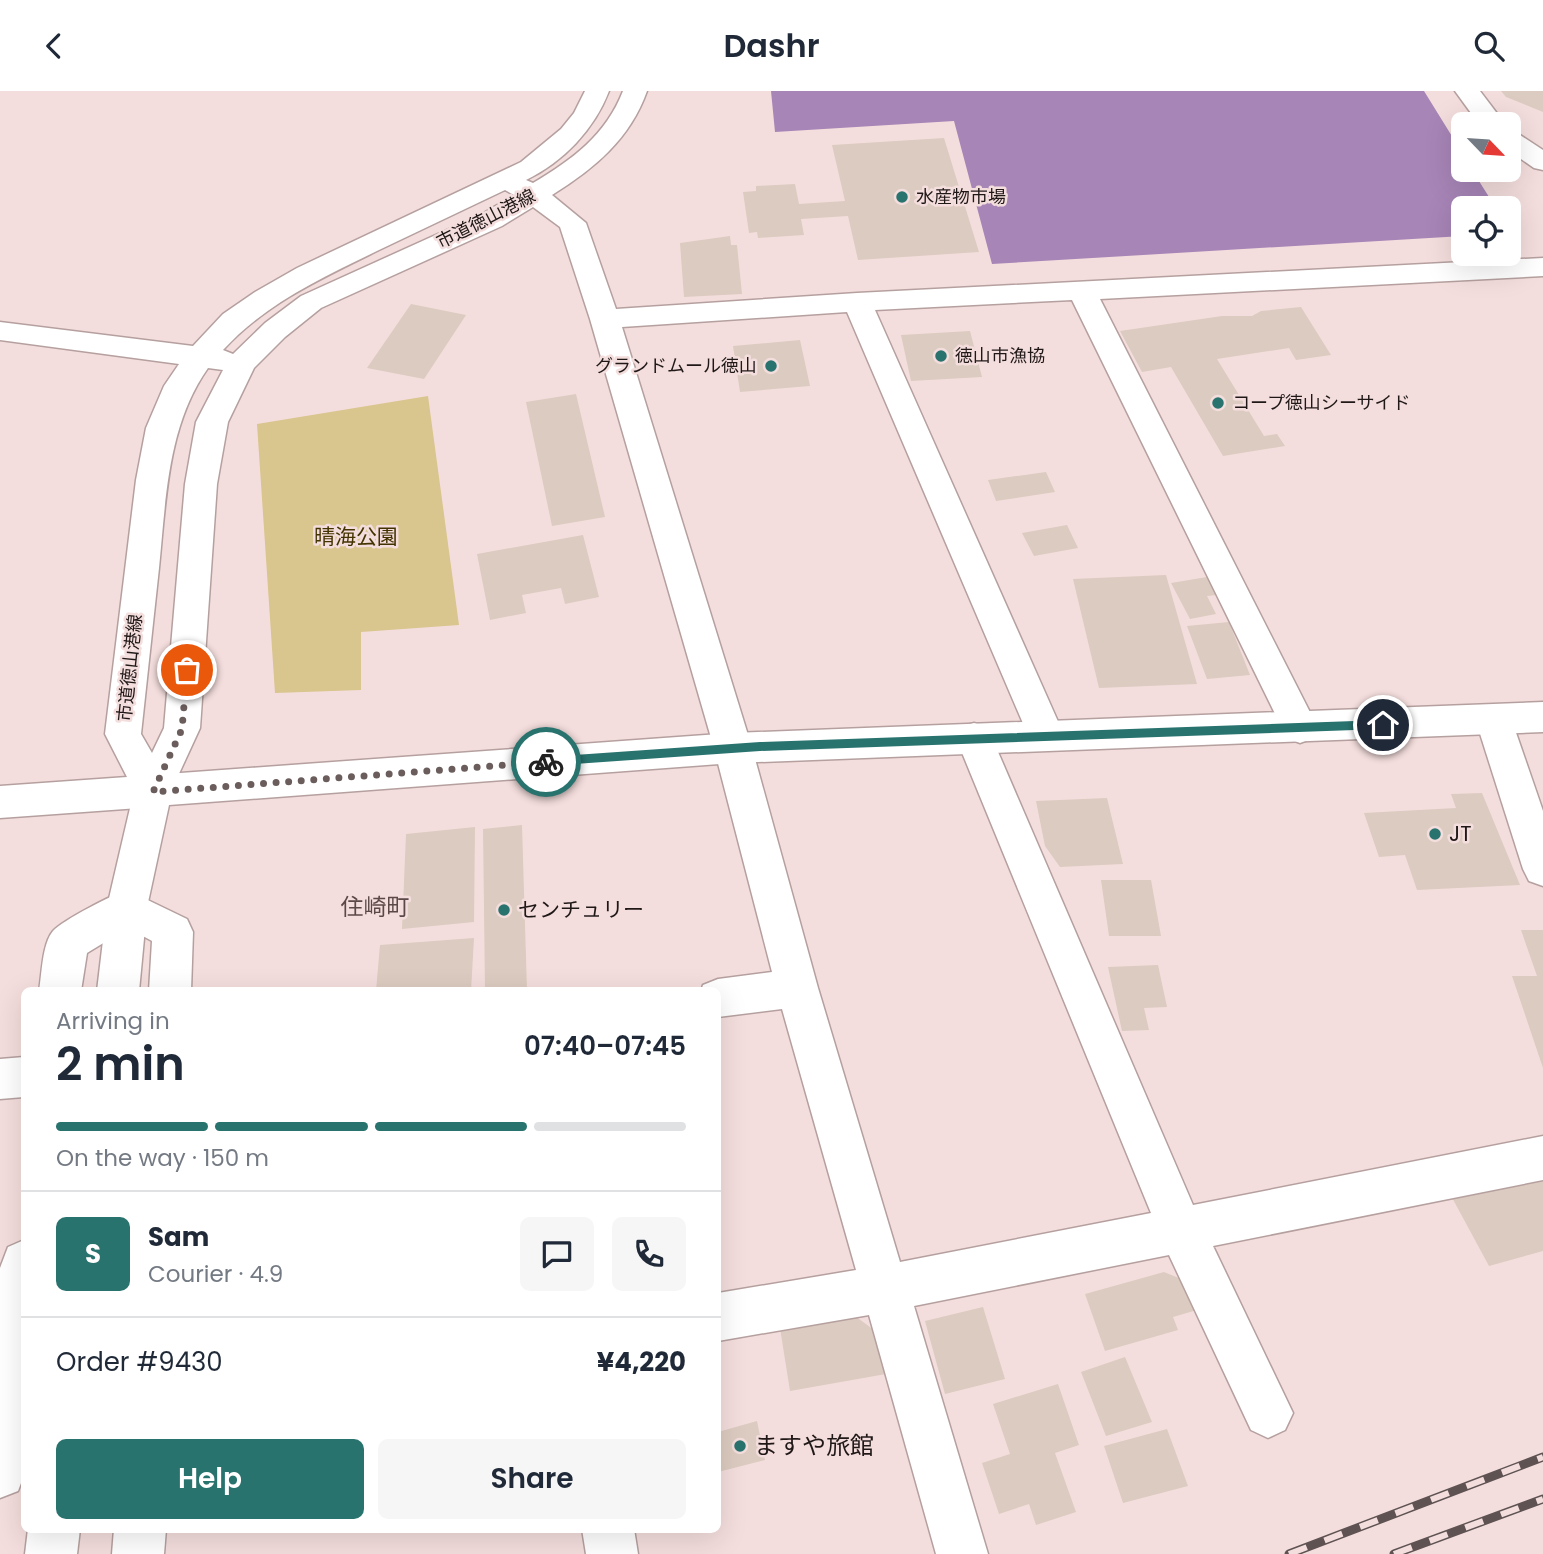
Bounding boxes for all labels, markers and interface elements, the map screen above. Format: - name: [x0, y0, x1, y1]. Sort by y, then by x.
- text: Dashr: [723, 23, 820, 68]
- icon: back: [35, 27, 73, 65]
- icon: search: [1470, 27, 1508, 65]
- north arrow: [1451, 112, 1521, 182]
- map controls: [1451, 112, 1521, 266]
- street label: 市道徳山港線: [432, 183, 540, 254]
- place label: 水産物市場: [916, 184, 1006, 209]
- marker: 水産物市場: [894, 189, 910, 205]
- button: locate: [1451, 196, 1521, 266]
- place label: 徳山市漁協: [955, 343, 1045, 368]
- marker: 徳山市漁協: [933, 348, 949, 364]
- place label: グランドムール徳山: [595, 353, 757, 378]
- marker: グランドムール徳山: [763, 358, 779, 374]
- place label: コープ徳山シーサイド: [1232, 390, 1411, 415]
- marker: コープ徳山シーサイド: [1210, 395, 1226, 411]
- park label: 晴海公園: [314, 522, 398, 551]
- street label: 市道徳山港線: [111, 613, 148, 723]
- pin: [157, 640, 217, 700]
- icon: bag: [168, 651, 206, 689]
- pin: [1353, 695, 1413, 755]
- icon: home: [1364, 706, 1402, 744]
- courier: [511, 727, 581, 797]
- icon: bike: [527, 743, 565, 781]
- place label: JT: [1449, 819, 1472, 848]
- marker: JT: [1427, 826, 1443, 842]
- district label: 住崎町: [341, 891, 410, 923]
- place label: センチュリー: [518, 895, 644, 924]
- marker: センチュリー: [496, 902, 512, 918]
- text: Arriving in: [56, 1005, 170, 1037]
- text: 07:40–07:45: [524, 1028, 686, 1064]
- text: 2 min: [56, 1032, 185, 1096]
- text: On the way · 150 m: [56, 1142, 269, 1174]
- button: chat: [520, 1217, 594, 1291]
- button: phone: [612, 1217, 686, 1291]
- text: Sam: [148, 1219, 209, 1255]
- text: S: [85, 1236, 101, 1272]
- text: Courier · 4.9: [148, 1258, 283, 1290]
- text: Order #9430: [56, 1344, 223, 1380]
- text: ¥4,220: [597, 1344, 686, 1380]
- place label: ますや旅館: [754, 1429, 874, 1462]
- marker: ますや旅館: [732, 1438, 748, 1454]
- button: Help: [56, 1439, 364, 1519]
- button: Share: [378, 1439, 686, 1519]

